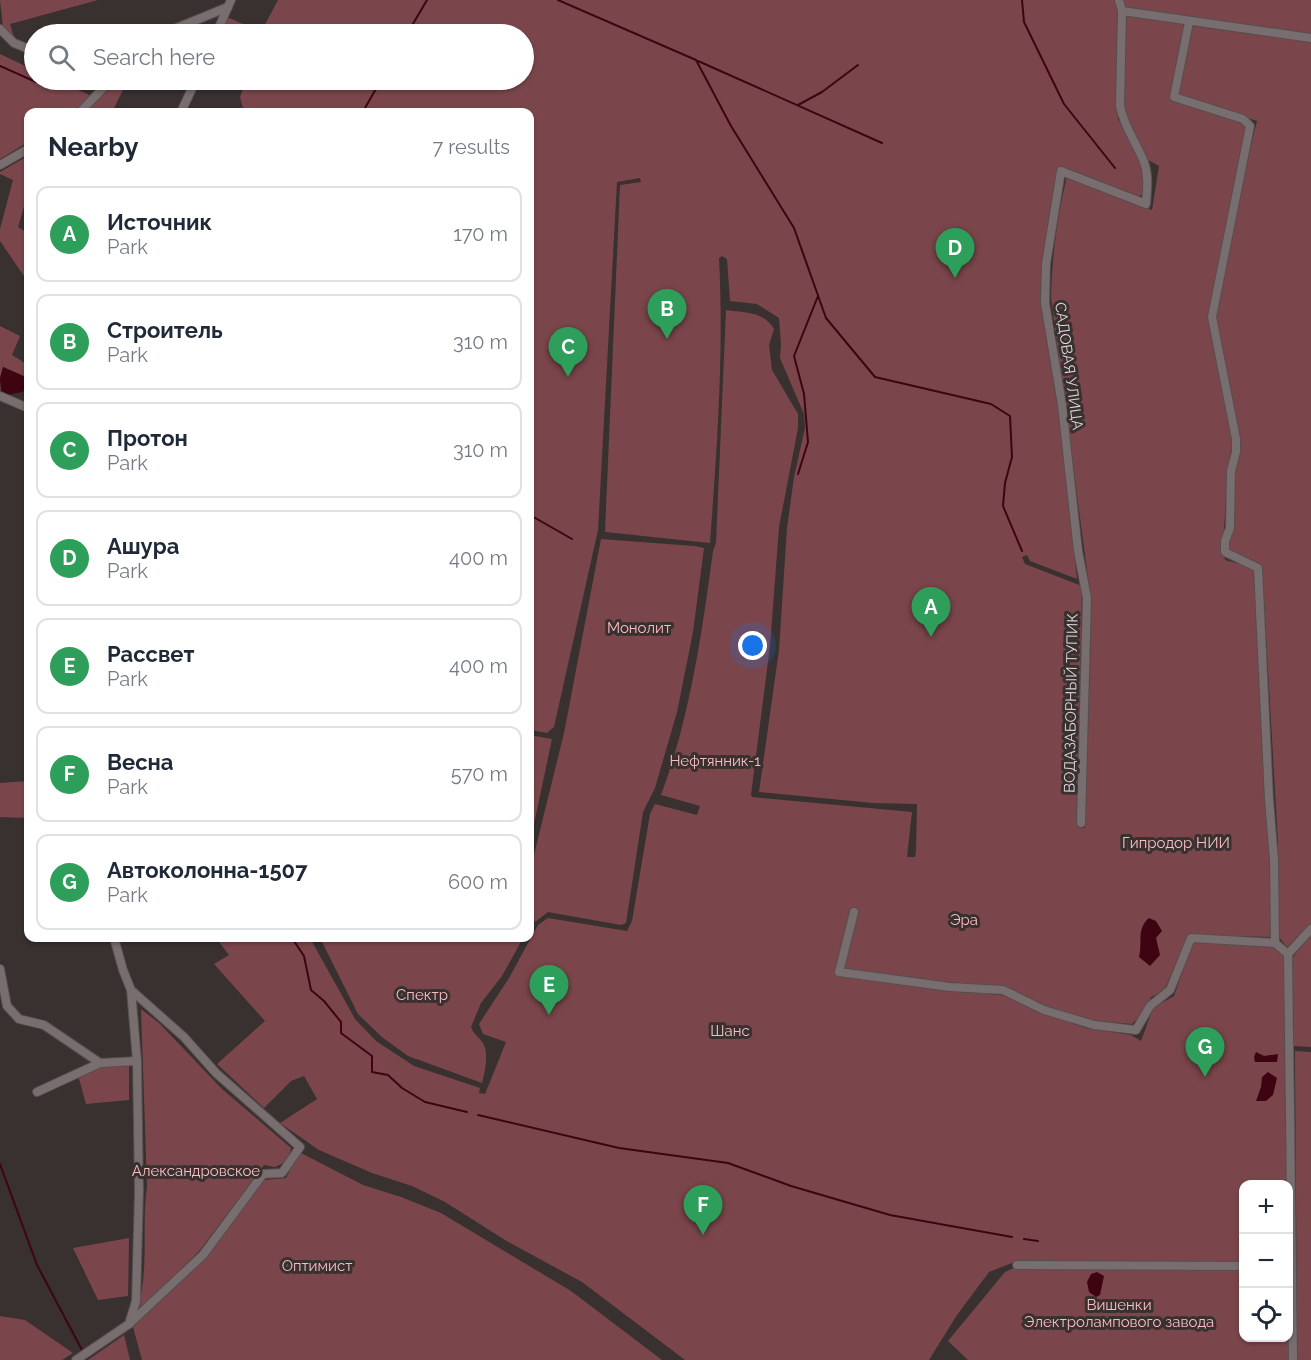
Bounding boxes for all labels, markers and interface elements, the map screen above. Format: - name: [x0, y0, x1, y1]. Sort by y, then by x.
- search box: [24, 24, 534, 90]
- icon: search: [45, 41, 78, 74]
- text: Search here: [93, 44, 215, 70]
- text: Nearby: [48, 132, 138, 162]
- text: 7 results: [432, 135, 510, 159]
- text: Источник: [107, 209, 212, 235]
- text: A: [63, 222, 76, 246]
- text: 170 m: [453, 222, 508, 246]
- pin: D: [936, 228, 974, 278]
- text: Park: [107, 235, 148, 259]
- pin: B: [648, 290, 686, 339]
- street label: САДОВАЯ УЛИЦА: [1051, 301, 1087, 431]
- text: Строитель: [107, 317, 223, 343]
- pin: C: [548, 328, 588, 377]
- text: B: [63, 330, 76, 354]
- text: 310 m: [453, 330, 508, 354]
- text: Park: [107, 343, 148, 367]
- text: Протон: [107, 425, 188, 451]
- text: C: [63, 438, 76, 462]
- text: 310 m: [453, 438, 508, 462]
- text: Park: [107, 451, 148, 475]
- text: Ашура: [107, 533, 179, 559]
- text: D: [62, 546, 77, 570]
- text: 400 m: [449, 546, 508, 570]
- text: Park: [107, 559, 148, 583]
- pin: A: [912, 588, 950, 637]
- street label: ВОДАЗАБОРНЫЙ ТУПИК: [1060, 613, 1082, 793]
- park label: Монолит: [607, 619, 671, 637]
- your location: [738, 631, 767, 660]
- text: Рассвет: [107, 641, 194, 667]
- text: E: [63, 654, 76, 678]
- text: 400 m: [449, 654, 508, 678]
- text: Park: [107, 667, 148, 691]
- text: Весна: [107, 749, 173, 775]
- park label: Нефтянник-1: [669, 752, 761, 770]
- text: F: [64, 762, 75, 786]
- text: 570 m: [451, 762, 508, 786]
- text: Park: [107, 775, 148, 799]
- park label: Гипродор НИИ: [1122, 834, 1230, 852]
- text: Автоколонна-1507: [107, 857, 307, 883]
- text: G: [62, 870, 77, 894]
- text: 600 m: [448, 870, 508, 894]
- text: Park: [107, 883, 148, 907]
- park label: Эра: [950, 911, 978, 929]
- pin: E: [530, 966, 568, 1015]
- park label: Спектр: [396, 986, 448, 1004]
- park label: Шанс: [710, 1022, 750, 1040]
- pin: G: [1186, 1028, 1224, 1077]
- park label: Александровское: [132, 1162, 260, 1180]
- map controls: [1239, 1180, 1293, 1342]
- button: +: [1239, 1180, 1293, 1234]
- pin: F: [684, 1186, 722, 1235]
- button: −: [1239, 1234, 1293, 1288]
- park label: Оптимист: [282, 1257, 352, 1275]
- button: locate: [1239, 1288, 1293, 1342]
- park label: Вишенки Электролампового завода: [1024, 1296, 1214, 1331]

